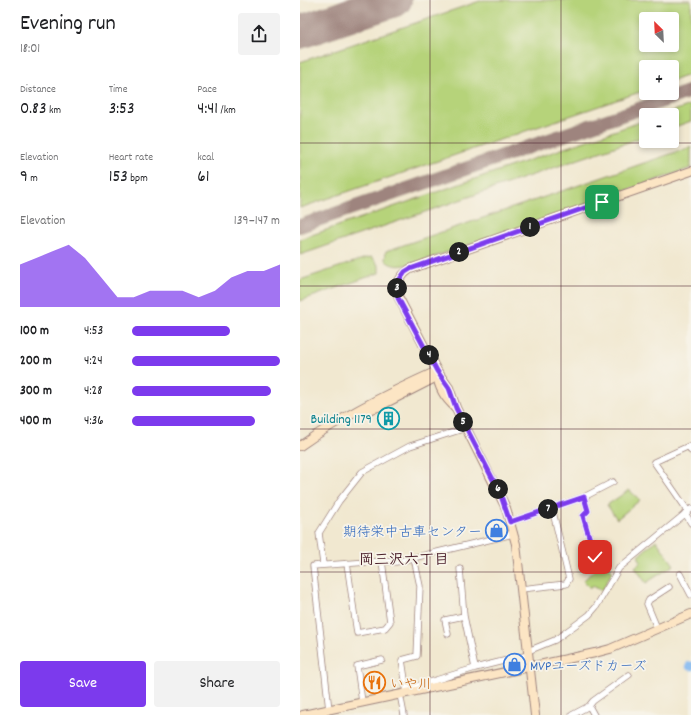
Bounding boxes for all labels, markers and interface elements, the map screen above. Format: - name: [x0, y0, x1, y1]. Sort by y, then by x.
- text: Evening run: [20, 9, 116, 40]
- north arrow: [639, 12, 679, 52]
- map controls: [639, 12, 679, 148]
- button: share: [238, 13, 280, 55]
- text: 18:01: [20, 40, 40, 59]
- button: +: [639, 60, 679, 100]
- text: Distance: [20, 82, 56, 98]
- text: Time: [109, 82, 127, 98]
- text: Pace: [197, 82, 217, 98]
- text: 0.83: [20, 98, 46, 122]
- text: 3:53: [109, 98, 134, 122]
- text: 4:41: [197, 98, 218, 122]
- text: km: [46, 103, 61, 119]
- text: /km: [218, 103, 236, 119]
- button: −: [639, 108, 679, 148]
- text: Elevation: [20, 150, 58, 166]
- text: Heart rate: [109, 150, 153, 166]
- text: kcal: [197, 150, 214, 166]
- text: 9: [20, 166, 28, 190]
- text: 153: [109, 166, 128, 190]
- text: 61: [197, 166, 209, 190]
- text: m: [28, 171, 38, 187]
- text: bpm: [128, 171, 148, 187]
- pin: [585, 185, 619, 219]
- icon: arrive: [591, 191, 613, 213]
- text: Elevation: [20, 212, 65, 231]
- text: 139–147 m: [234, 212, 280, 231]
- pin: 1: [520, 217, 540, 237]
- text: 1: [529, 219, 531, 235]
- pin: 2: [449, 242, 469, 262]
- text: 2: [457, 244, 461, 260]
- pin: 3: [387, 278, 407, 298]
- text: 3: [395, 280, 399, 296]
- text: 100 m: [20, 322, 49, 341]
- text: 4:53: [84, 322, 103, 341]
- pin: 4: [419, 345, 439, 365]
- text: 4: [427, 347, 431, 363]
- text: 200 m: [20, 352, 52, 371]
- text: 4:24: [84, 352, 103, 371]
- text: 300 m: [20, 382, 52, 401]
- text: 4:28: [84, 382, 102, 401]
- building icon: Building 1179: [375, 405, 401, 431]
- place label: Building 1179: [311, 410, 372, 430]
- text: 400 m: [20, 412, 51, 431]
- text: 4:36: [84, 412, 104, 431]
- pin: 5: [453, 412, 473, 432]
- text: 5: [460, 414, 466, 430]
- pin: 6: [488, 479, 508, 499]
- text: 6: [495, 481, 501, 497]
- pin: 7: [538, 499, 558, 519]
- text: 7: [546, 501, 550, 517]
- shop icon: 期待栄中古車センター: [484, 518, 510, 544]
- place label: 期待栄中古車センター: [343, 523, 482, 543]
- pin: [578, 540, 612, 574]
- icon: check: [584, 546, 606, 568]
- district label: 岡三沢六丁目: [359, 550, 449, 572]
- shop icon: MVPユーズドカーズ: [501, 652, 527, 678]
- place label: MVPユーズドカーズ: [530, 657, 647, 677]
- button: Save: [20, 661, 146, 707]
- button: Share: [154, 661, 280, 707]
- restaurant icon: いや川: [361, 670, 387, 696]
- place label: いや川: [390, 675, 432, 695]

